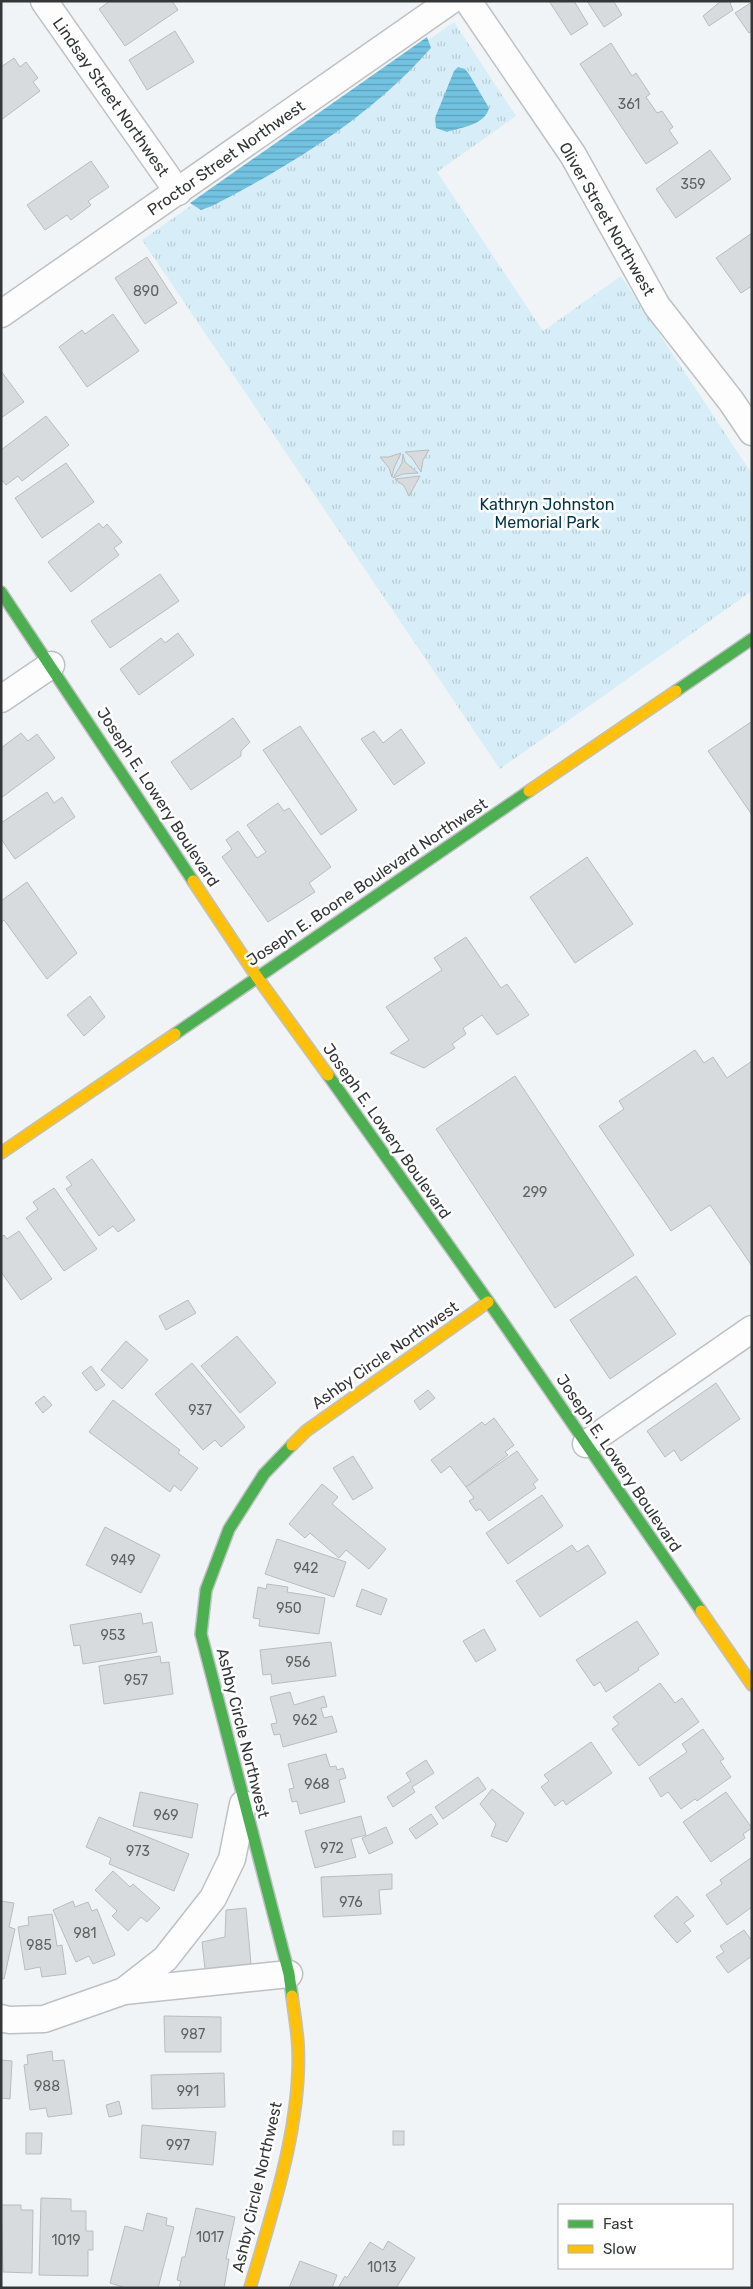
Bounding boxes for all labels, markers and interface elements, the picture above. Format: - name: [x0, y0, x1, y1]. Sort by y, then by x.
- street label: Lindsay Street Northwest: [49, 14, 173, 180]
- street label: Proctor Street Northwest: [144, 96, 308, 220]
- house number: 361: [618, 96, 640, 113]
- street label: Oliver Street Northwest: [555, 139, 659, 299]
- house number: 359: [680, 176, 706, 193]
- house number: 890: [133, 283, 159, 300]
- park label: Kathryn Johnston Memorial Park: [480, 495, 614, 532]
- street label: Joseph E. Lowery Boulevard: [93, 704, 223, 890]
- street label: Joseph E. Boone Boulevard Northwest: [243, 794, 491, 970]
- street label: Joseph E. Lowery Boulevard: [319, 1040, 455, 1222]
- house number: 299: [523, 1184, 547, 1201]
- street label: Ashby Circle Northwest: [308, 1297, 462, 1413]
- street label: Joseph E. Lowery Boulevard: [552, 1371, 686, 1555]
- house number: 937: [188, 1402, 212, 1419]
- house number: 949: [111, 1552, 135, 1569]
- house number: 942: [293, 1560, 319, 1577]
- house number: 950: [276, 1600, 302, 1617]
- house number: 953: [100, 1627, 126, 1644]
- street label: Ashby Circle Northwest: [213, 1646, 273, 1820]
- house number: 956: [285, 1654, 311, 1671]
- house number: 957: [124, 1672, 148, 1689]
- house number: 962: [293, 1712, 317, 1729]
- house number: 968: [304, 1776, 330, 1793]
- house number: 969: [154, 1807, 178, 1824]
- house number: 972: [320, 1840, 344, 1857]
- house number: 973: [126, 1843, 150, 1860]
- house number: 976: [339, 1894, 363, 1911]
- house number: 981: [73, 1925, 97, 1942]
- house number: 985: [26, 1937, 52, 1954]
- house number: 987: [181, 2026, 205, 2043]
- house number: 988: [34, 2078, 60, 2095]
- house number: 991: [177, 2083, 199, 2100]
- street label: Ashby Circle Northwest: [228, 2100, 286, 2274]
- house number: 997: [166, 2137, 190, 2154]
- legend: [558, 2204, 733, 2269]
- text: Fast: [603, 2215, 633, 2233]
- house number: 1017: [196, 2229, 224, 2246]
- house number: 1019: [51, 2232, 81, 2249]
- text: Slow: [603, 2240, 636, 2258]
- house number: 1013: [367, 2259, 397, 2276]

